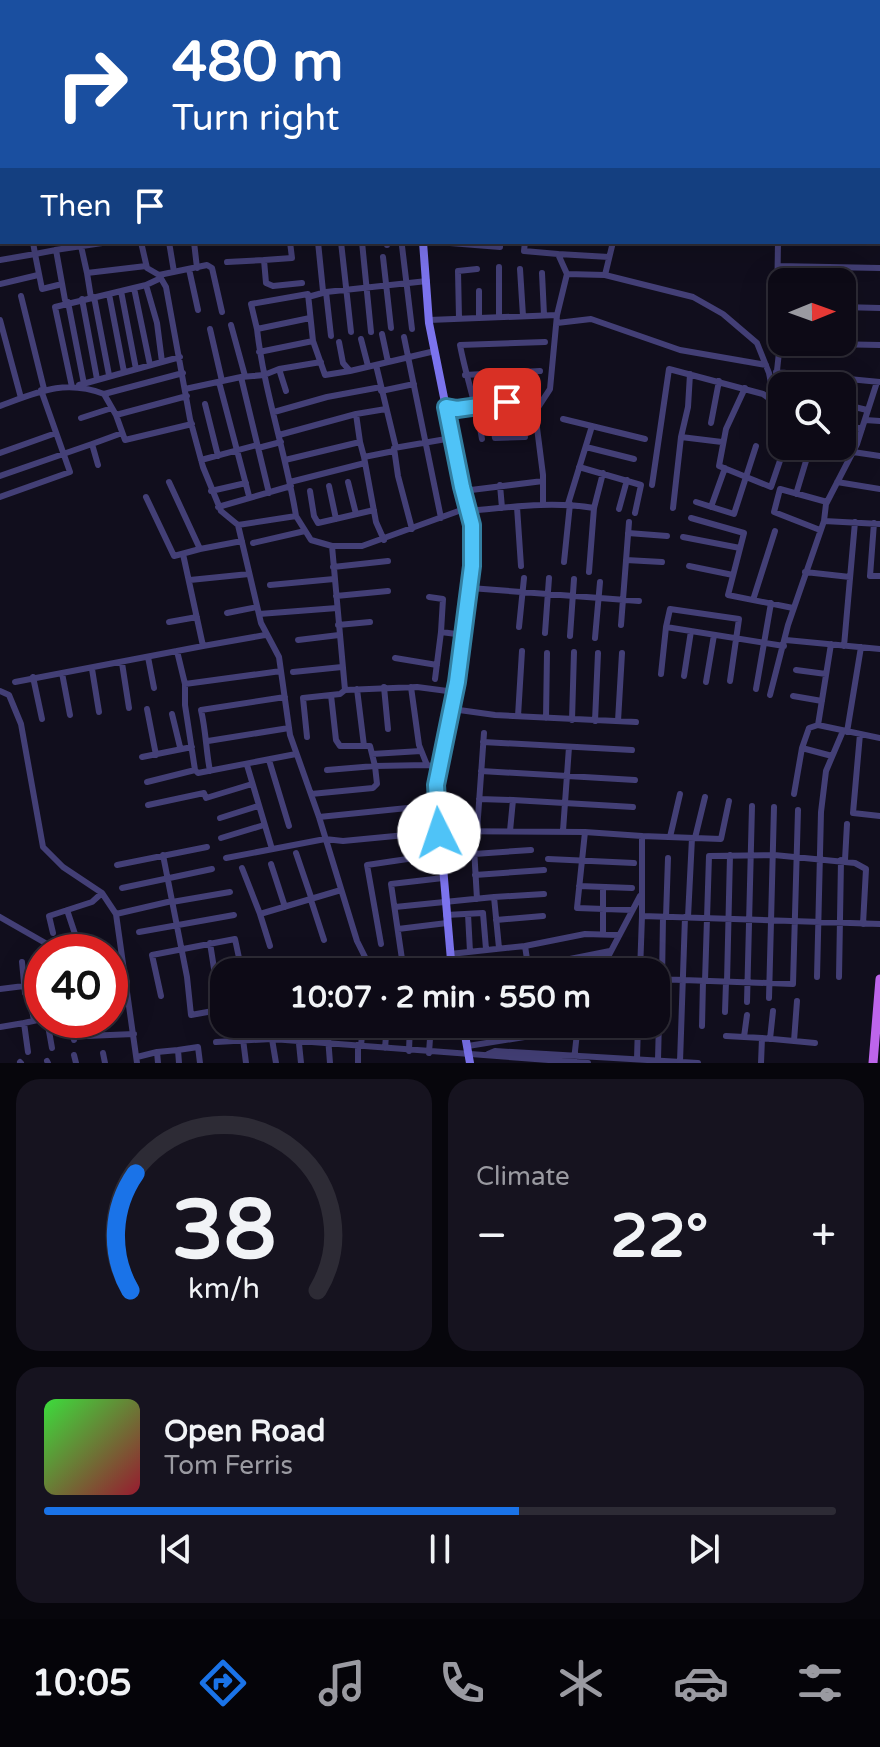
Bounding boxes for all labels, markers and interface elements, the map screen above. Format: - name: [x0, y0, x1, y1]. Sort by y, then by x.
- text: 480 m: [172, 29, 343, 96]
- icon: right: [40, 32, 144, 136]
- text: Turn right: [172, 97, 339, 140]
- icon: arrive: [128, 184, 172, 228]
- text: Then: [40, 188, 112, 225]
- north arrow: [768, 268, 856, 356]
- map controls: [768, 268, 856, 460]
- pin: [473, 368, 541, 436]
- button: search: [768, 372, 856, 460]
- icon: arrive: [485, 380, 529, 424]
- position arrow: [397, 791, 481, 875]
- speed limit sign: 40: [24, 934, 128, 1038]
- text: 10:07 · 2 min · 550 m: [289, 979, 591, 1016]
- text: Climate: [476, 1161, 570, 1192]
- text: 38: [172, 1181, 276, 1281]
- text: 22°: [610, 1201, 708, 1273]
- text: −: [476, 1210, 507, 1263]
- text: +: [811, 1210, 836, 1263]
- text: km/h: [188, 1272, 260, 1306]
- text: Open Road: [164, 1413, 325, 1450]
- text: Tom Ferris: [164, 1450, 293, 1481]
- icon: previous: [154, 1527, 198, 1571]
- icon: pause: [418, 1527, 462, 1571]
- icon: next: [682, 1527, 726, 1571]
- icon: directions: [195, 1655, 251, 1711]
- icon: music: [314, 1655, 370, 1711]
- icon: phone: [434, 1655, 490, 1711]
- icon: climate: [553, 1655, 609, 1711]
- icon: car: [673, 1655, 729, 1711]
- icon: filters: [792, 1655, 848, 1711]
- text: 10:05: [32, 1662, 132, 1705]

